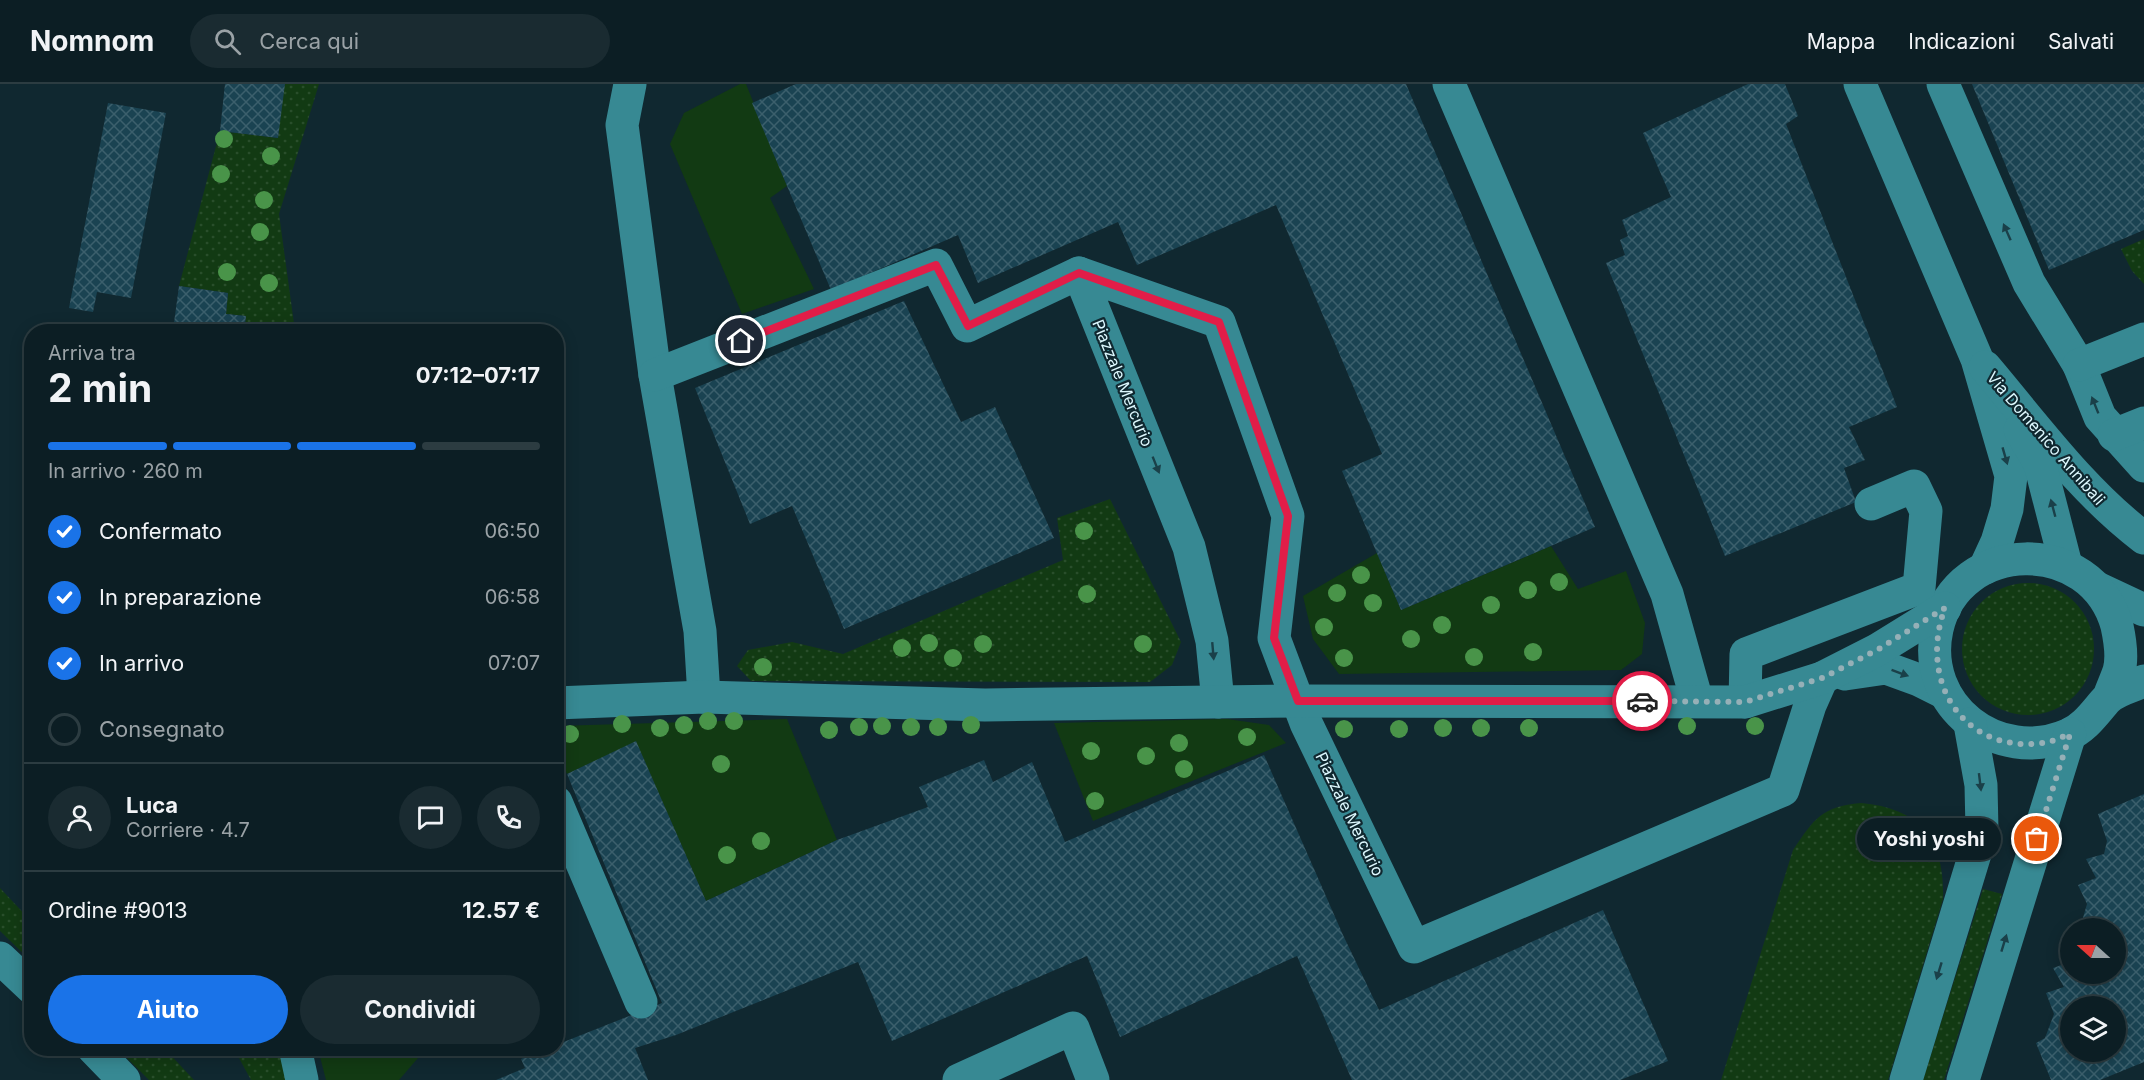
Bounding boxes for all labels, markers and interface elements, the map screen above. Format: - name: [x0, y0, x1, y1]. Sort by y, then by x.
- search box: [190, 14, 610, 68]
- text: Nomnom: [30, 24, 154, 58]
- icon: search: [211, 25, 244, 58]
- text: Cerca qui: [259, 28, 359, 54]
- text: Mappa: [1807, 29, 1875, 54]
- text: Indicazioni: [1908, 29, 2015, 54]
- text: Salvati: [2048, 29, 2114, 54]
- one-way arrow: [2002, 222, 2012, 240]
- pin: [715, 315, 766, 366]
- street label: Piazzale Mercurio: [1088, 317, 1158, 449]
- icon: home: [724, 324, 757, 357]
- text: Arriva tra: [48, 341, 136, 365]
- text: 07:12–07:17: [416, 362, 540, 388]
- text: 2 min: [48, 364, 152, 411]
- street label: Via Domenico Annibali: [1983, 367, 2109, 509]
- one-way arrow: [2090, 396, 2099, 414]
- one-way arrow: [2001, 447, 2010, 465]
- one-way arrow: [1152, 456, 1161, 474]
- text: In arrivo · 260 m: [48, 459, 203, 483]
- one-way arrow: [2047, 499, 2057, 517]
- icon: check: [48, 515, 81, 548]
- text: Confermato: [99, 518, 222, 544]
- text: 06:50: [484, 519, 540, 543]
- icon: check: [48, 581, 81, 614]
- text: In preparazione: [99, 584, 261, 610]
- text: 06:58: [485, 585, 540, 609]
- one-way arrow: [1208, 641, 1218, 660]
- icon: check: [48, 647, 81, 680]
- text: In arrivo: [99, 650, 184, 676]
- text: 07:07: [488, 651, 540, 675]
- one-way arrow: [1891, 669, 1909, 679]
- courier: [1612, 671, 1672, 731]
- icon: car: [1626, 685, 1659, 718]
- text: Consegnato: [99, 716, 225, 742]
- street label: Piazzale Mercurio: [1311, 749, 1389, 879]
- one-way arrow: [1975, 773, 1984, 792]
- button: person: [48, 786, 111, 849]
- button: chat: [399, 786, 462, 849]
- button: phone: [477, 786, 540, 849]
- text: Luca: [126, 792, 178, 818]
- pin: [2011, 813, 2062, 864]
- text: Corriere · 4.7: [126, 818, 250, 842]
- callout: Yoshi yoshi: [1857, 818, 2001, 860]
- icon: bag: [2020, 822, 2053, 855]
- text: Yoshi yoshi: [1873, 827, 1985, 851]
- text: Ordine #9013: [48, 897, 188, 923]
- text: 12.57 €: [462, 897, 540, 923]
- north arrow: [2060, 918, 2126, 984]
- map controls: [2060, 918, 2126, 1062]
- one-way arrow: [2000, 934, 2009, 952]
- one-way arrow: [1934, 962, 1943, 980]
- button: Aiuto: [48, 975, 288, 1044]
- button: Condividi: [300, 975, 540, 1044]
- button: layers: [2060, 996, 2126, 1062]

